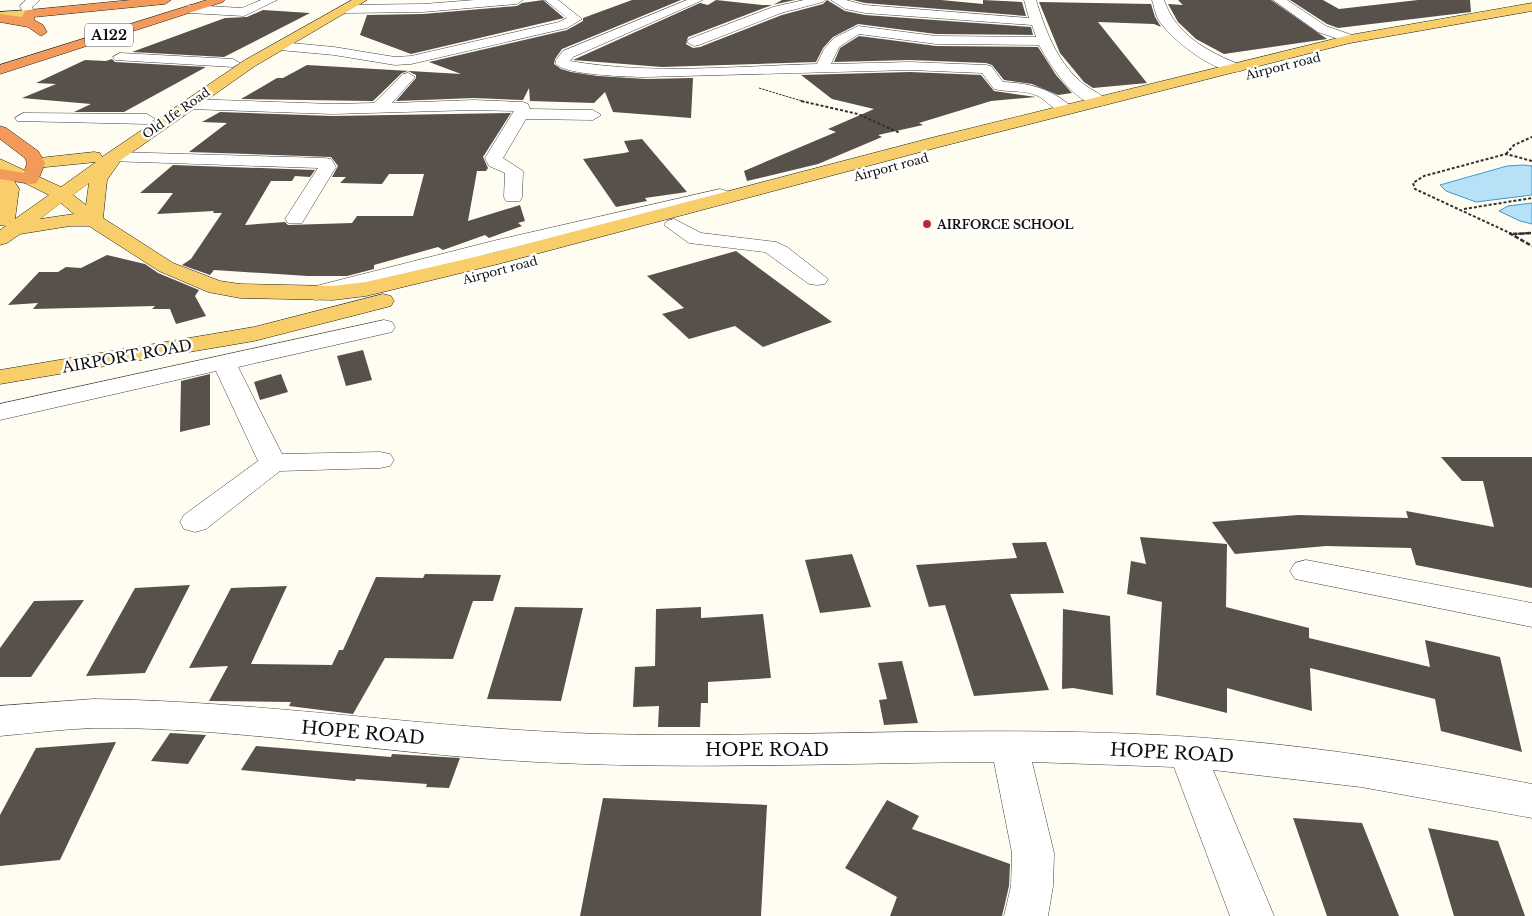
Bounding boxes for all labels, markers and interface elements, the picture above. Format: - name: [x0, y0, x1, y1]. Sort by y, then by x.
- road number: A122: [85, 24, 133, 46]
- street label: Airport road: [1243, 49, 1322, 83]
- street label: Old Ife Road: [139, 84, 213, 142]
- street label: Airport road: [851, 150, 930, 184]
- place label: AIRFORCE SCHOOL: [936, 217, 1074, 232]
- marker: AIRFORCE SCHOOL: [921, 218, 933, 230]
- street label: Airport road: [460, 253, 539, 287]
- street label: AIRPORT ROAD: [60, 335, 193, 377]
- street label: HOPE ROAD: [300, 717, 426, 749]
- street label: HOPE ROAD: [705, 739, 829, 761]
- street label: HOPE ROAD: [1110, 739, 1234, 767]

